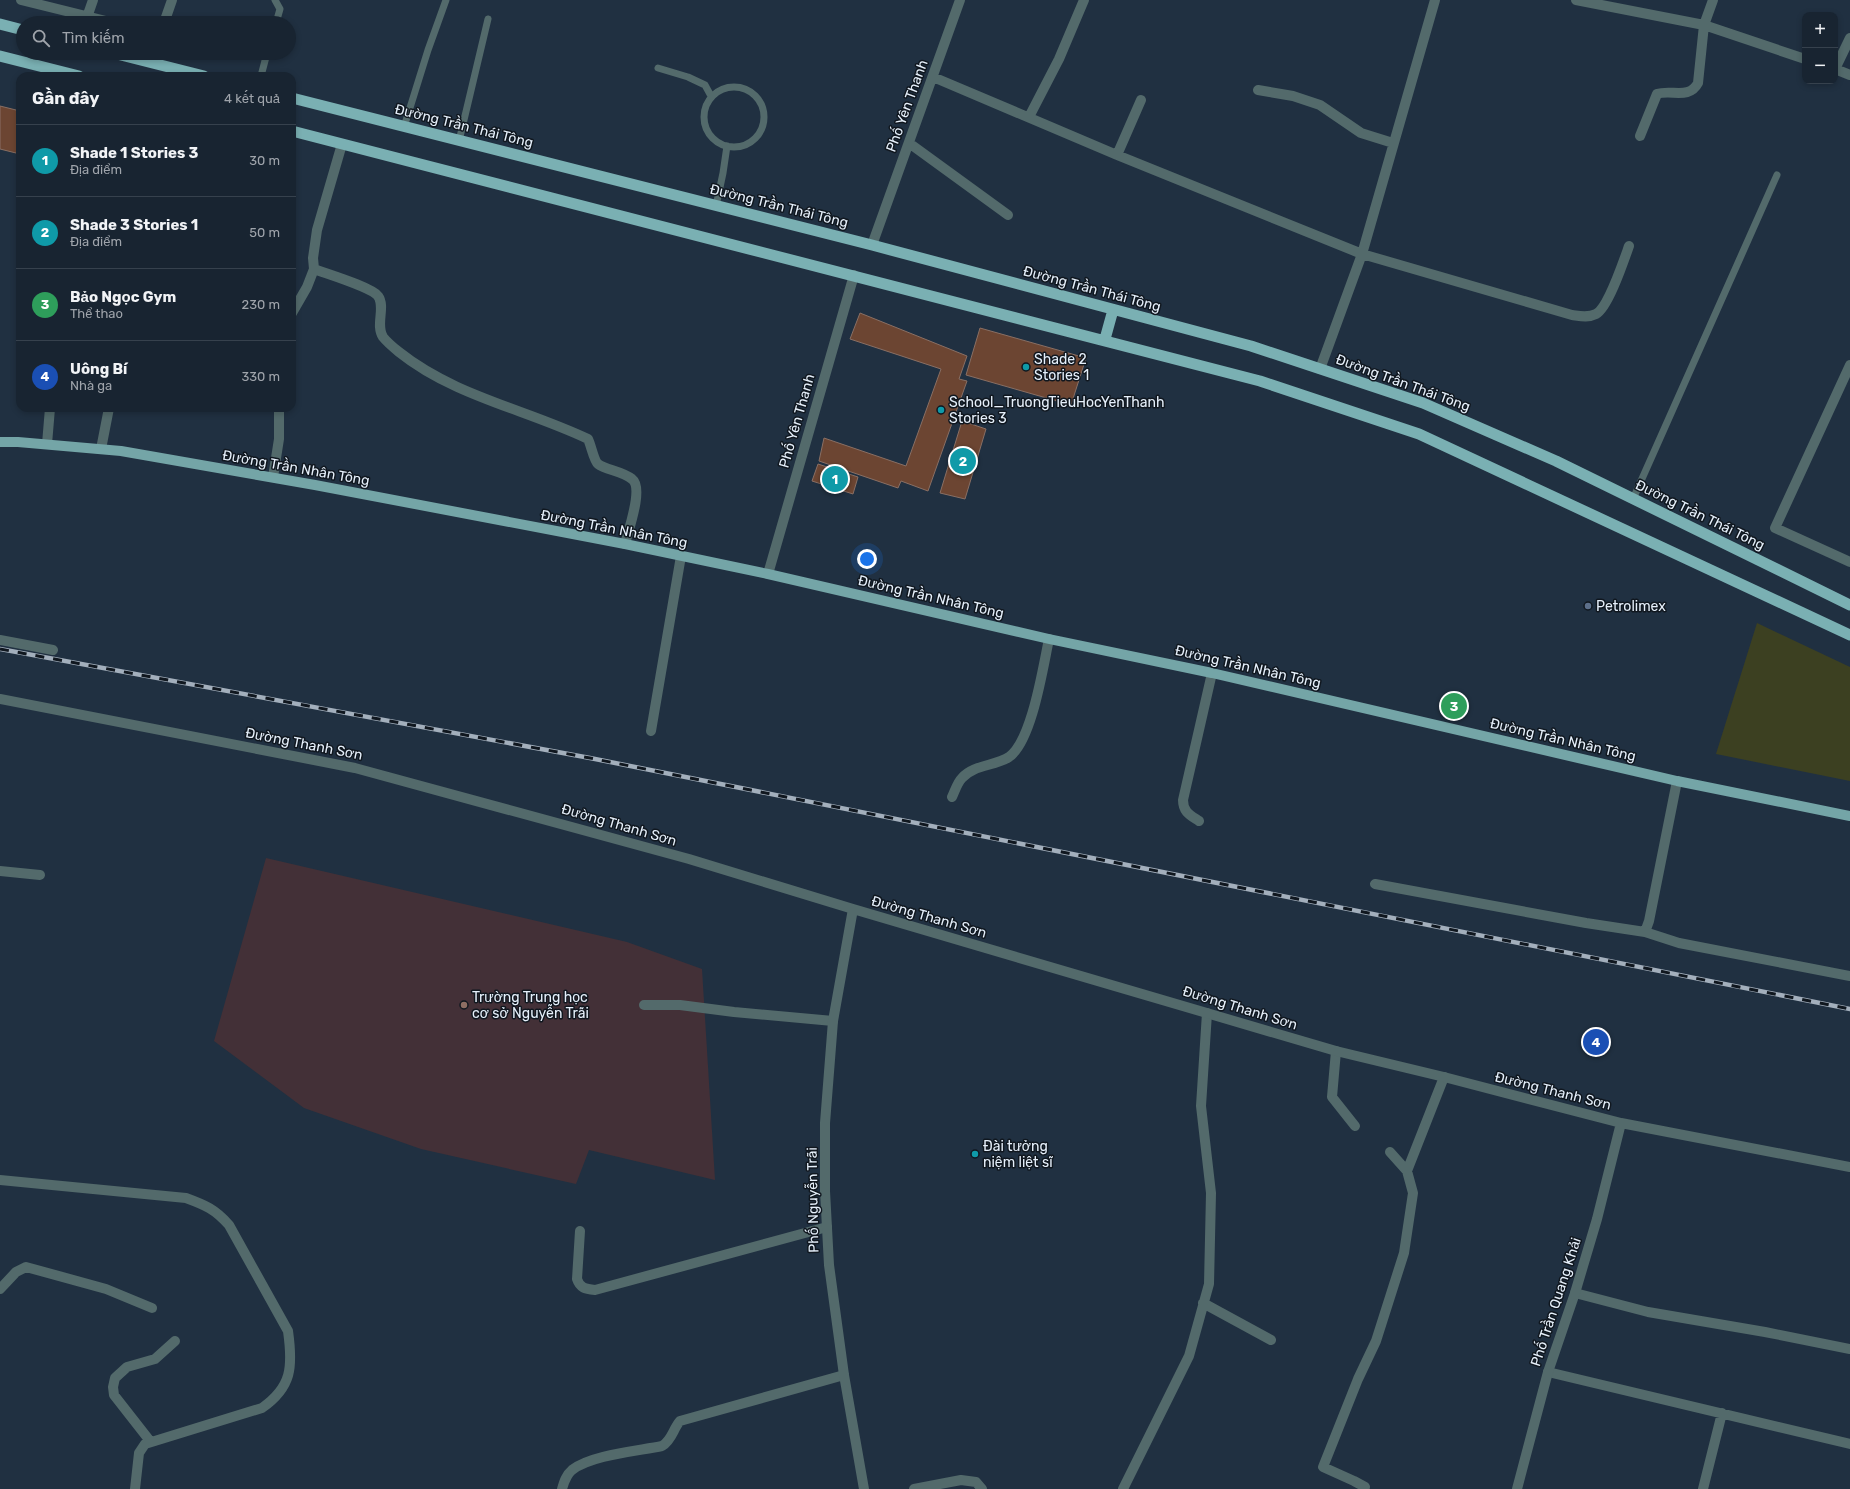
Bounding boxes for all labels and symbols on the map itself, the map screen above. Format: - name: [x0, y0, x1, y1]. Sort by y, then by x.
- street label: Phố Yên Thanh: [882, 57, 932, 154]
- street label: Đường Trần Thái Tông: [393, 100, 535, 151]
- street label: Đường Trần Thái Tông: [708, 180, 850, 231]
- street label: Đường Trần Thái Tông: [1021, 261, 1163, 316]
- street label: Đường Trần Thái Tông: [1333, 350, 1473, 415]
- place label: Shade 2 Stories 1: [1034, 351, 1089, 384]
- marker: Shade 2 Stories 1: [1021, 362, 1031, 372]
- street label: Phố Yên Thanh: [775, 372, 819, 470]
- place label: School_TruongTieuHocYenThanh Stories 3: [949, 394, 1165, 427]
- marker: School_TruongTieuHocYenThanh Stories 3: [936, 405, 946, 415]
- street label: Đường Trần Nhân Tông: [221, 446, 371, 489]
- pin: 2: [950, 446, 976, 476]
- pin: 1: [822, 464, 848, 494]
- street label: Đường Trần Thái Tông: [1633, 475, 1768, 554]
- street label: Đường Trần Nhân Tông: [539, 505, 689, 552]
- your location: [857, 549, 877, 569]
- street label: Đường Trần Nhân Tông: [856, 571, 1006, 622]
- place label: Petrolimex: [1596, 598, 1666, 615]
- marker: Petrolimex: [1583, 601, 1593, 611]
- street label: Đường Trần Nhân Tông: [1173, 641, 1323, 692]
- pin: 3: [1441, 691, 1467, 721]
- street label: Đường Trần Nhân Tông: [1488, 714, 1638, 765]
- street label: Đường Thanh Sơn: [244, 724, 364, 764]
- street label: Đường Thanh Sơn: [559, 800, 679, 850]
- street label: Đường Thanh Sơn: [869, 892, 989, 942]
- street label: Đường Thanh Sơn: [1181, 982, 1299, 1034]
- place label: Trường Trung học cơ sở Nguyễn Trãi: [472, 989, 589, 1022]
- marker: Trường Trung học cơ sở Nguyễn Trãi: [459, 1000, 469, 1010]
- pin: 4: [1583, 1027, 1609, 1057]
- street label: Đường Thanh Sơn: [1493, 1068, 1613, 1114]
- place label: Đài tưởng niệm liệt sĩ: [983, 1138, 1053, 1171]
- street label: Phố Nguyễn Trãi: [803, 1147, 822, 1253]
- marker: Đài tưởng niệm liệt sĩ: [970, 1149, 980, 1159]
- street label: Phố Trần Quang Khải: [1526, 1235, 1585, 1369]

